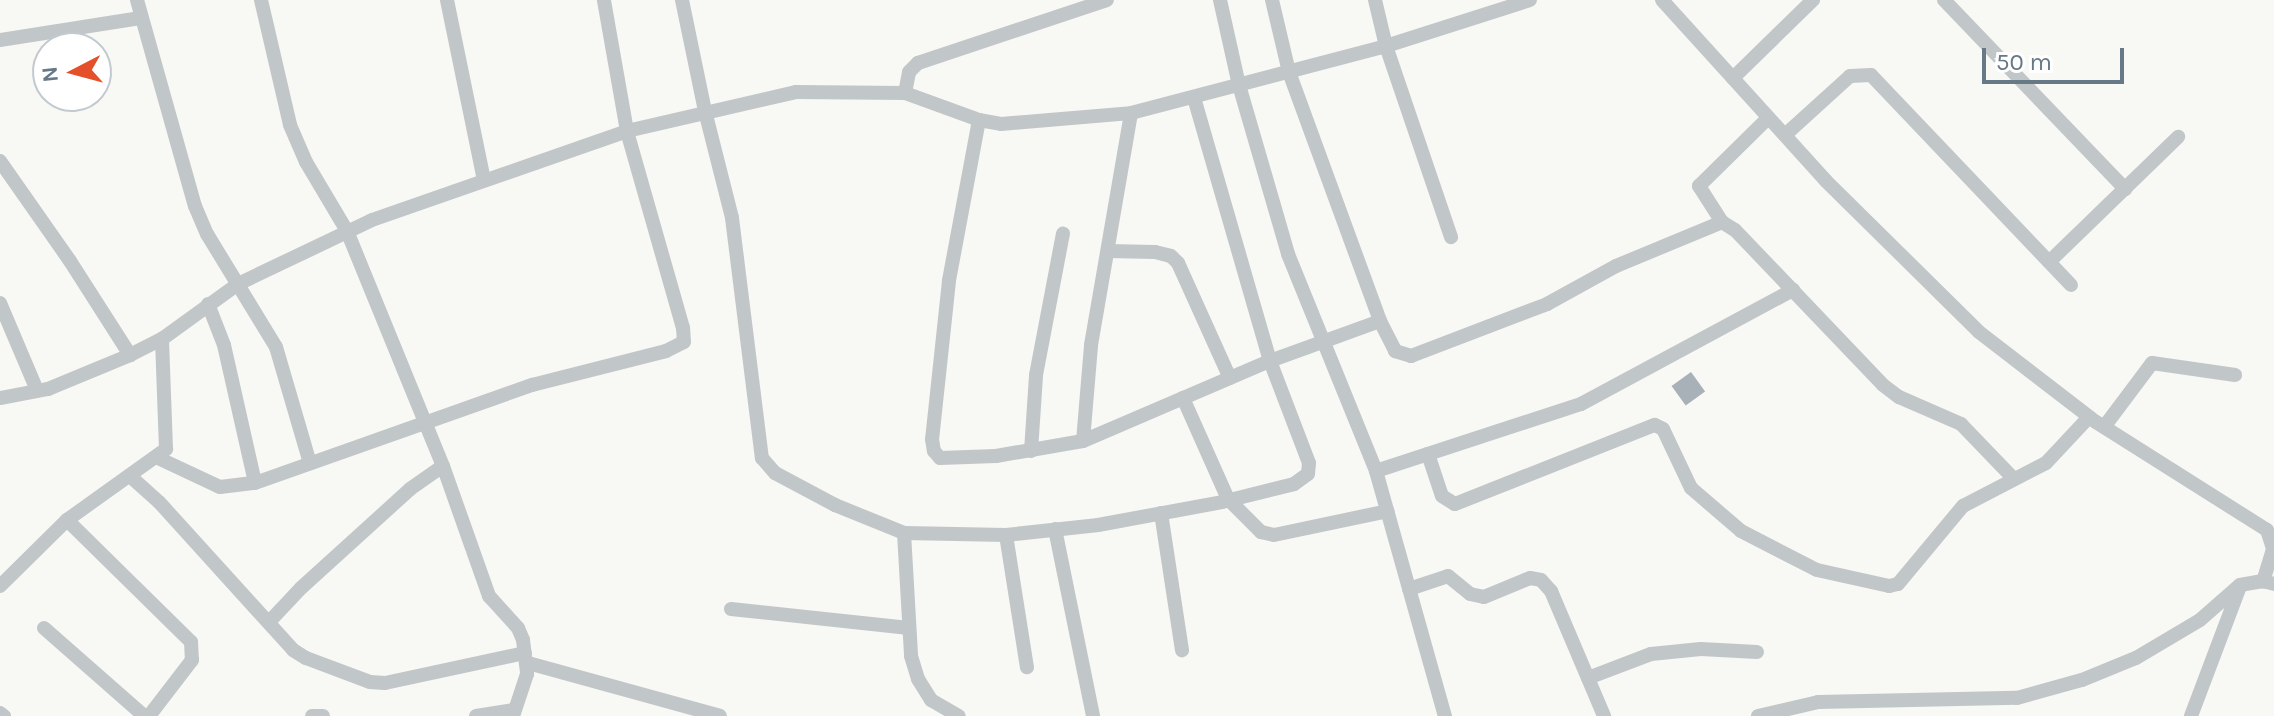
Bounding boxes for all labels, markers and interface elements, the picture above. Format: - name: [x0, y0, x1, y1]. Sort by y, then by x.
- north arrow: [32, 32, 112, 112]
- scale bar: [1986, 32, 2128, 82]
- text: 50 m: [1996, 48, 2052, 76]
- text: N: [36, 65, 64, 84]

